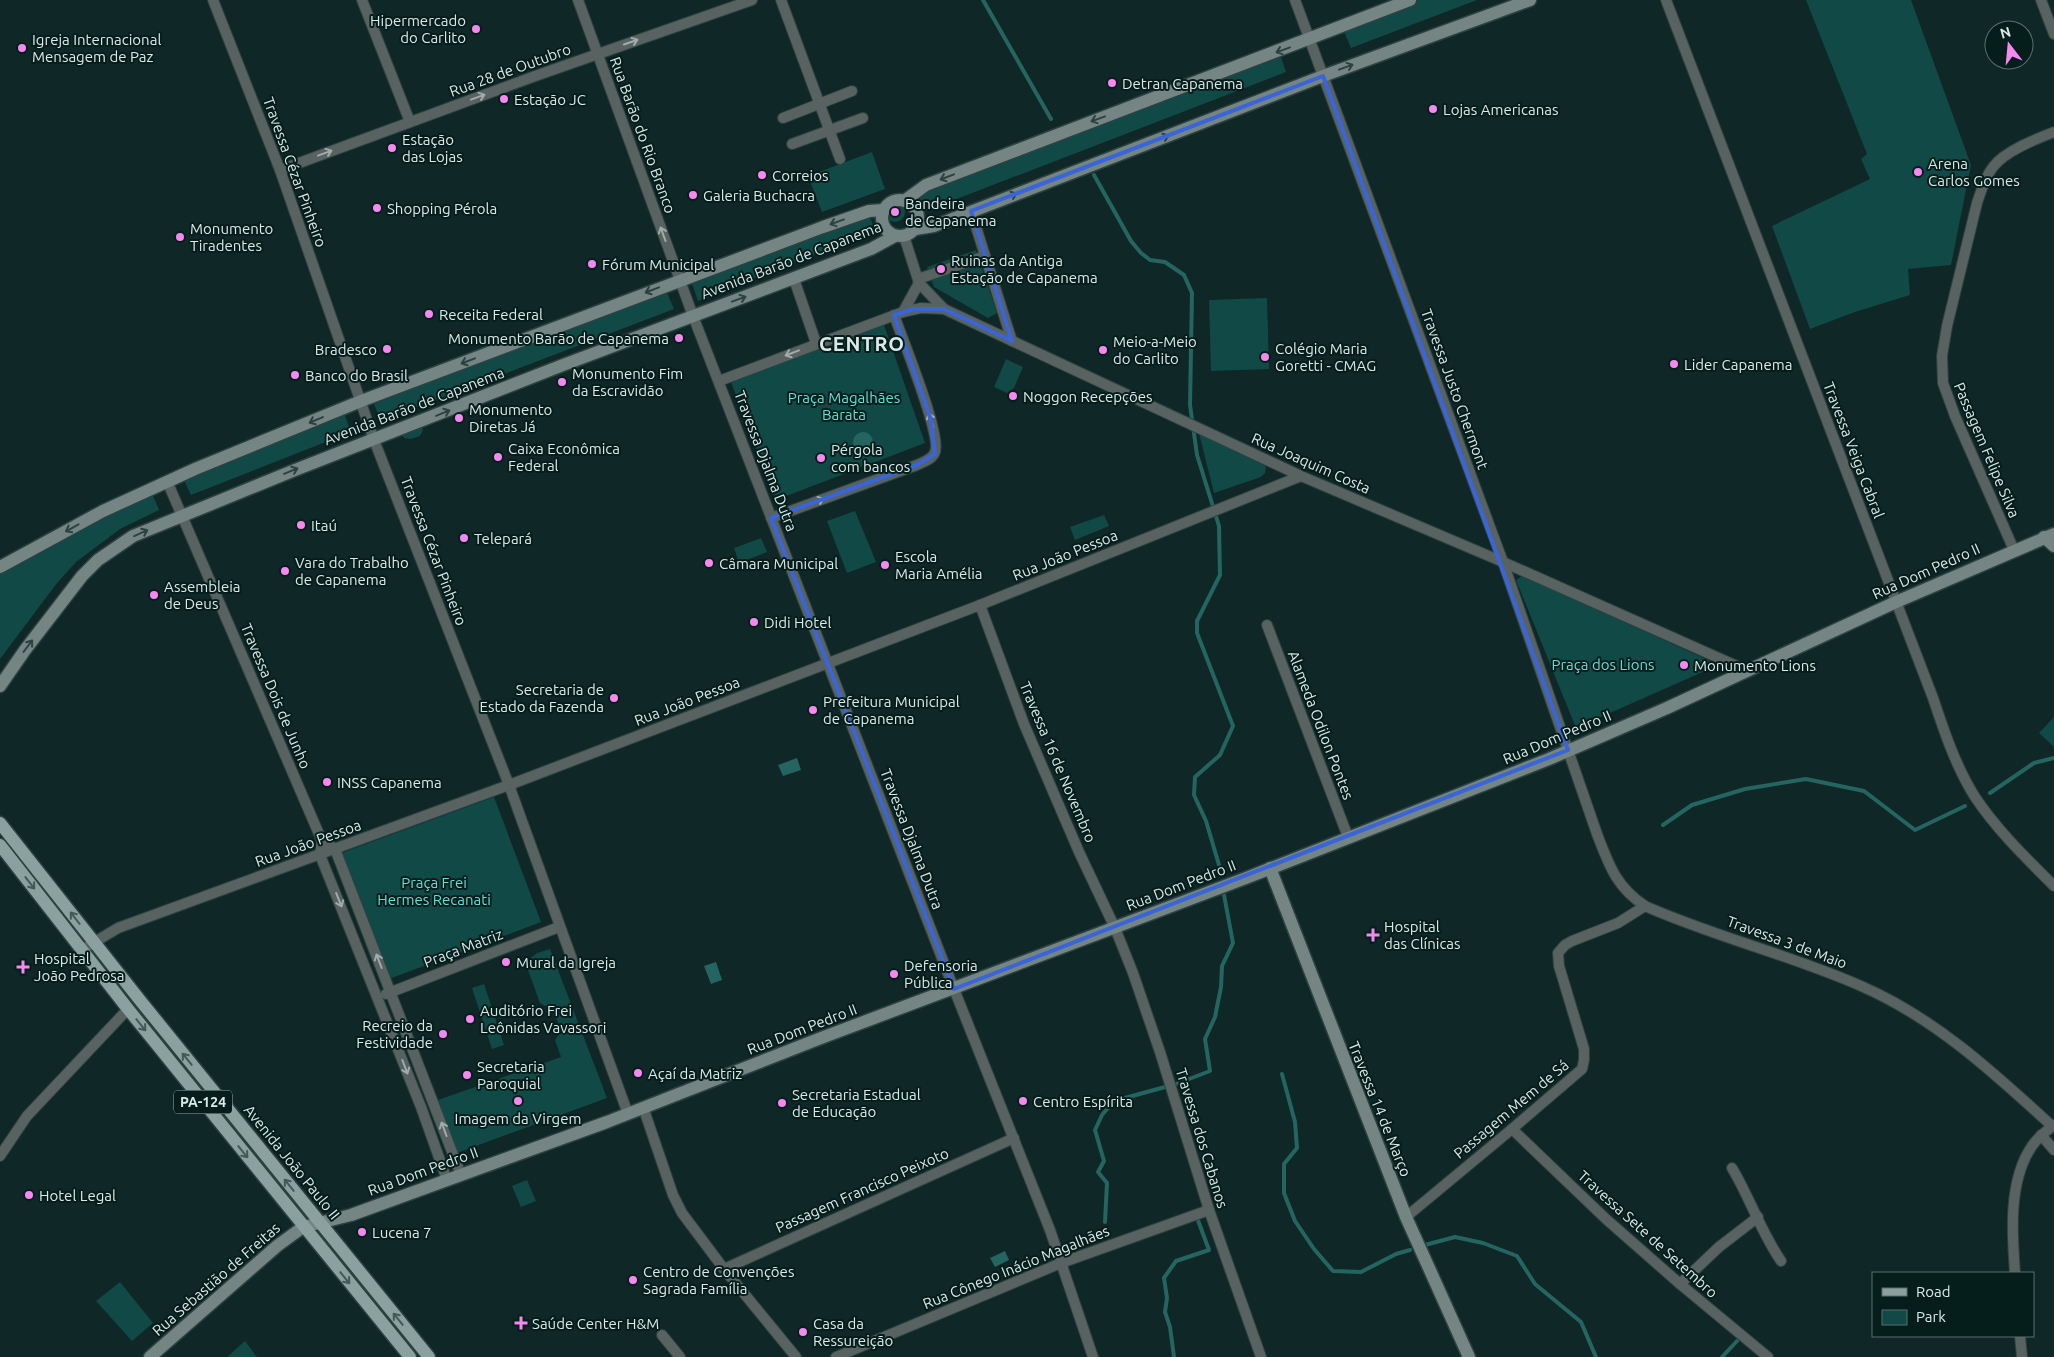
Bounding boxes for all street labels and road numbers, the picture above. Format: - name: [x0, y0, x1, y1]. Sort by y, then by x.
- street label: Rua 28 de Outubro: [447, 40, 573, 100]
- street label: Rua Barão do Rio Branco: [607, 54, 679, 216]
- street label: Travessa Cézar Pinheiro: [260, 95, 330, 249]
- street label: Avenida Barão de Capanema: [699, 218, 883, 302]
- street label: Travessa Justo Chermont: [1418, 307, 1492, 472]
- street label: Avenida Barão de Capanema: [322, 364, 506, 448]
- street label: Travessa Veiga Cabral: [1820, 379, 1888, 521]
- street label: Passagem Felipe Silva: [1951, 380, 2023, 520]
- street label: Travessa Djalma Dutra: [731, 388, 801, 534]
- street label: Rua Joaquim Costa: [1249, 429, 1373, 497]
- street label: Travessa Cézar Pinheiro: [398, 474, 470, 628]
- street label: Rua João Pessoa: [1010, 526, 1120, 584]
- street label: Rua Dom Pedro II: [1870, 540, 1982, 602]
- street label: Travessa Dois de Junho: [238, 621, 314, 771]
- street label: Alameda Odilon Pontes: [1285, 648, 1357, 802]
- street label: Rua João Pessoa: [632, 673, 742, 729]
- street label: Travessa 16 de Novembro: [1016, 679, 1100, 845]
- street label: Rua Dom Pedro II: [1500, 706, 1614, 768]
- street label: Travessa Djalma Dutra: [877, 766, 947, 912]
- street label: Rua João Pessoa: [253, 816, 363, 870]
- street label: Rua Dom Pedro II: [1124, 856, 1238, 914]
- street label: Travessa 3 de Maio: [1725, 912, 1849, 972]
- street label: Praça Matriz: [421, 925, 505, 971]
- street label: Rua Dom Pedro II: [745, 1000, 859, 1058]
- street label: Travessa 14 de Março: [1345, 1039, 1415, 1179]
- street label: Passagem Mem de Sá: [1450, 1056, 1572, 1162]
- street label: Travessa dos Cabanos: [1173, 1066, 1231, 1210]
- road number: PA-124: [174, 1090, 232, 1114]
- street label: Avenida João Paulo II: [241, 1101, 343, 1223]
- street label: Rua Dom Pedro II: [366, 1143, 480, 1199]
- street label: Passagem Francisco Peixoto: [773, 1144, 951, 1236]
- street label: Travessa Sete de Setembro: [1575, 1167, 1721, 1301]
- street label: Rua Sebastião de Freitas: [149, 1219, 283, 1339]
- street label: Rua Cônego Inácio Magalhães: [920, 1222, 1112, 1312]

